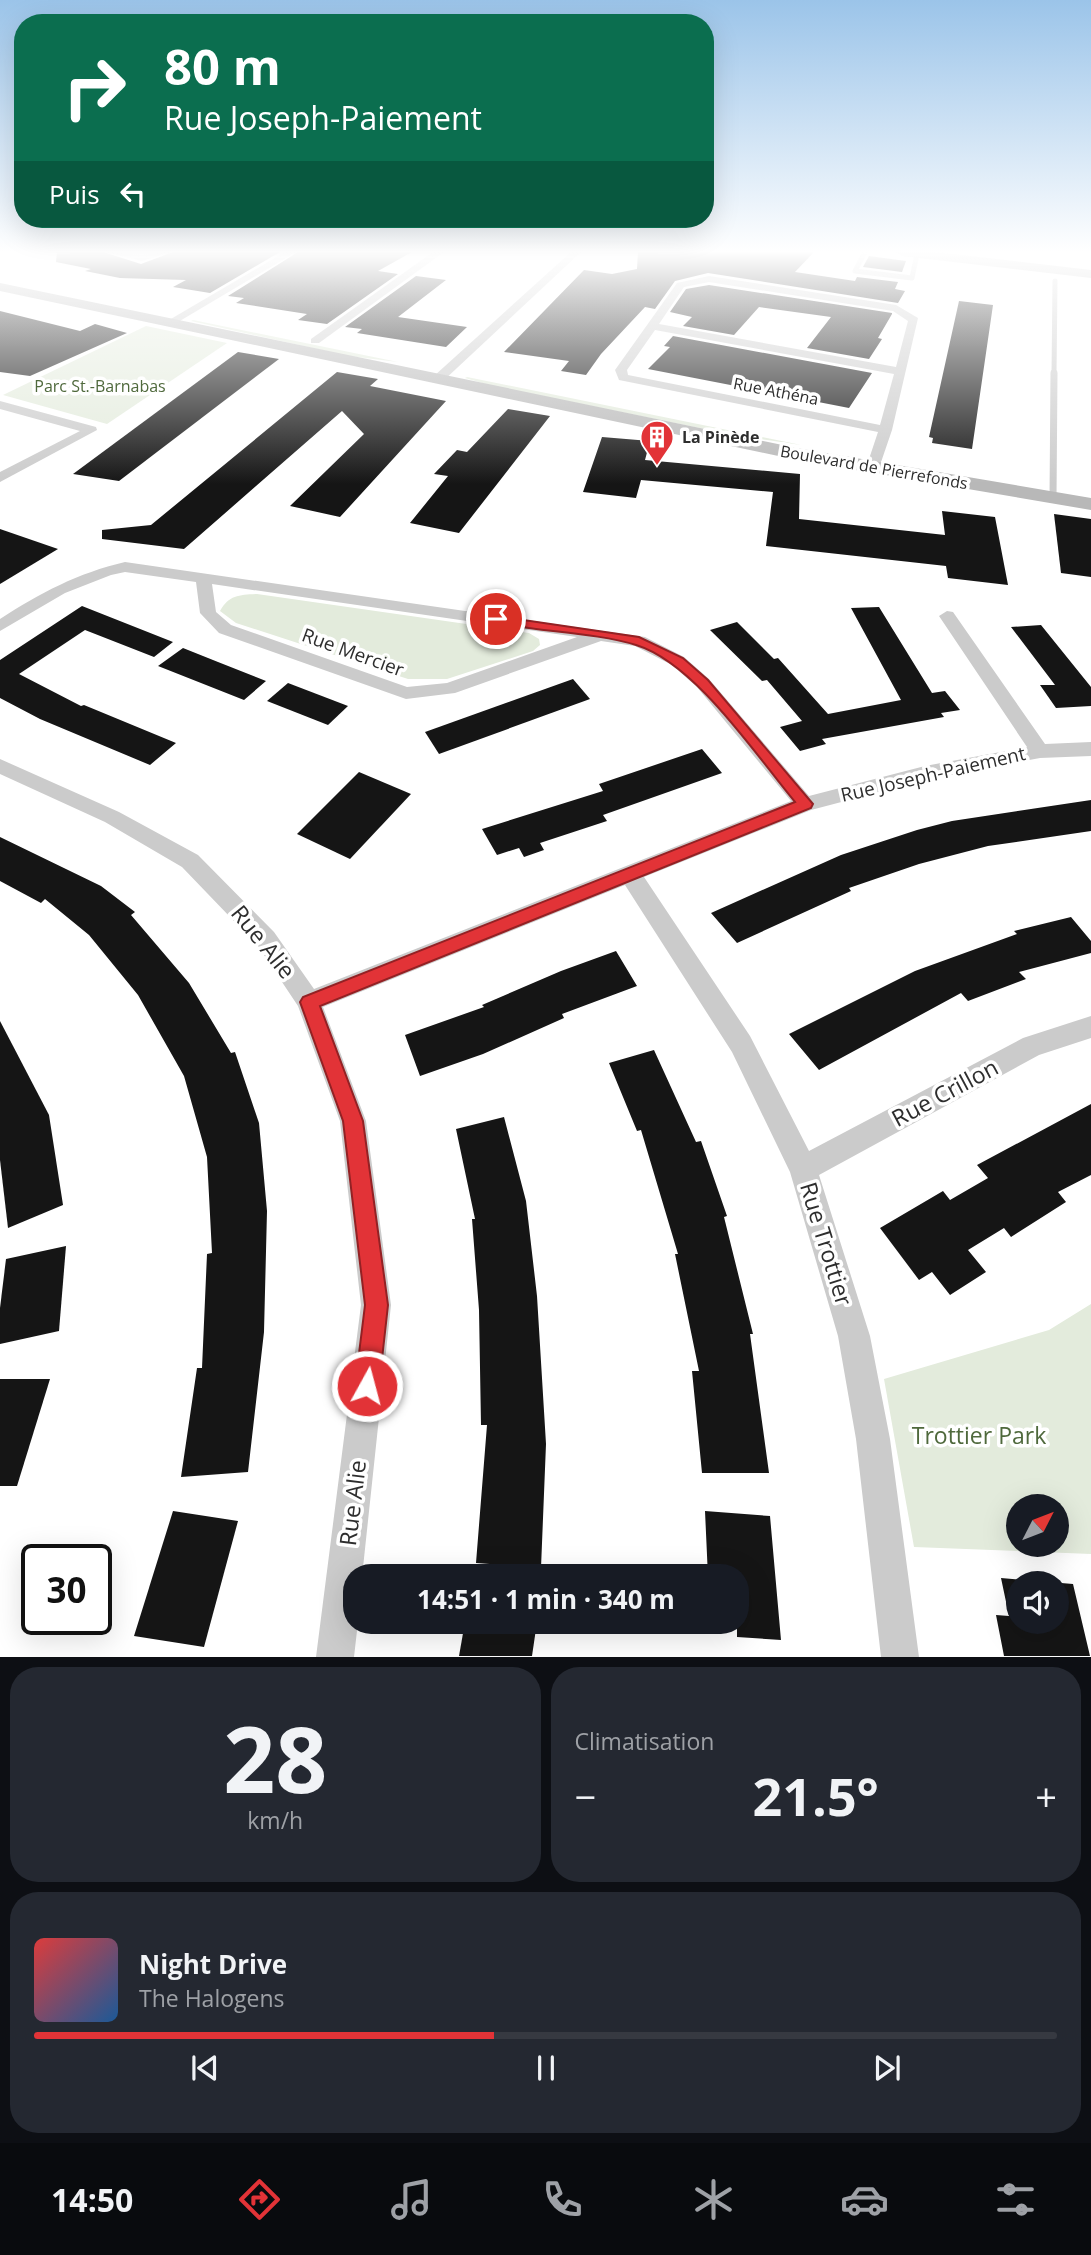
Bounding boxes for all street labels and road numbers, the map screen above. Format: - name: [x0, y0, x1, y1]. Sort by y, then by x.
- street label: Rue Athéna: [732, 372, 820, 410]
- street label: Boulevard de Pierrefonds: [779, 440, 969, 494]
- street label: Rue Mercier: [298, 622, 408, 683]
- street label: Rue Joseph-Paiement: [838, 740, 1028, 808]
- street label: Rue Alie: [224, 898, 303, 985]
- street label: Rue Crillon: [886, 1051, 1003, 1134]
- street label: Rue Trottier: [793, 1178, 861, 1310]
- street label: Rue Alie: [331, 1458, 373, 1548]

